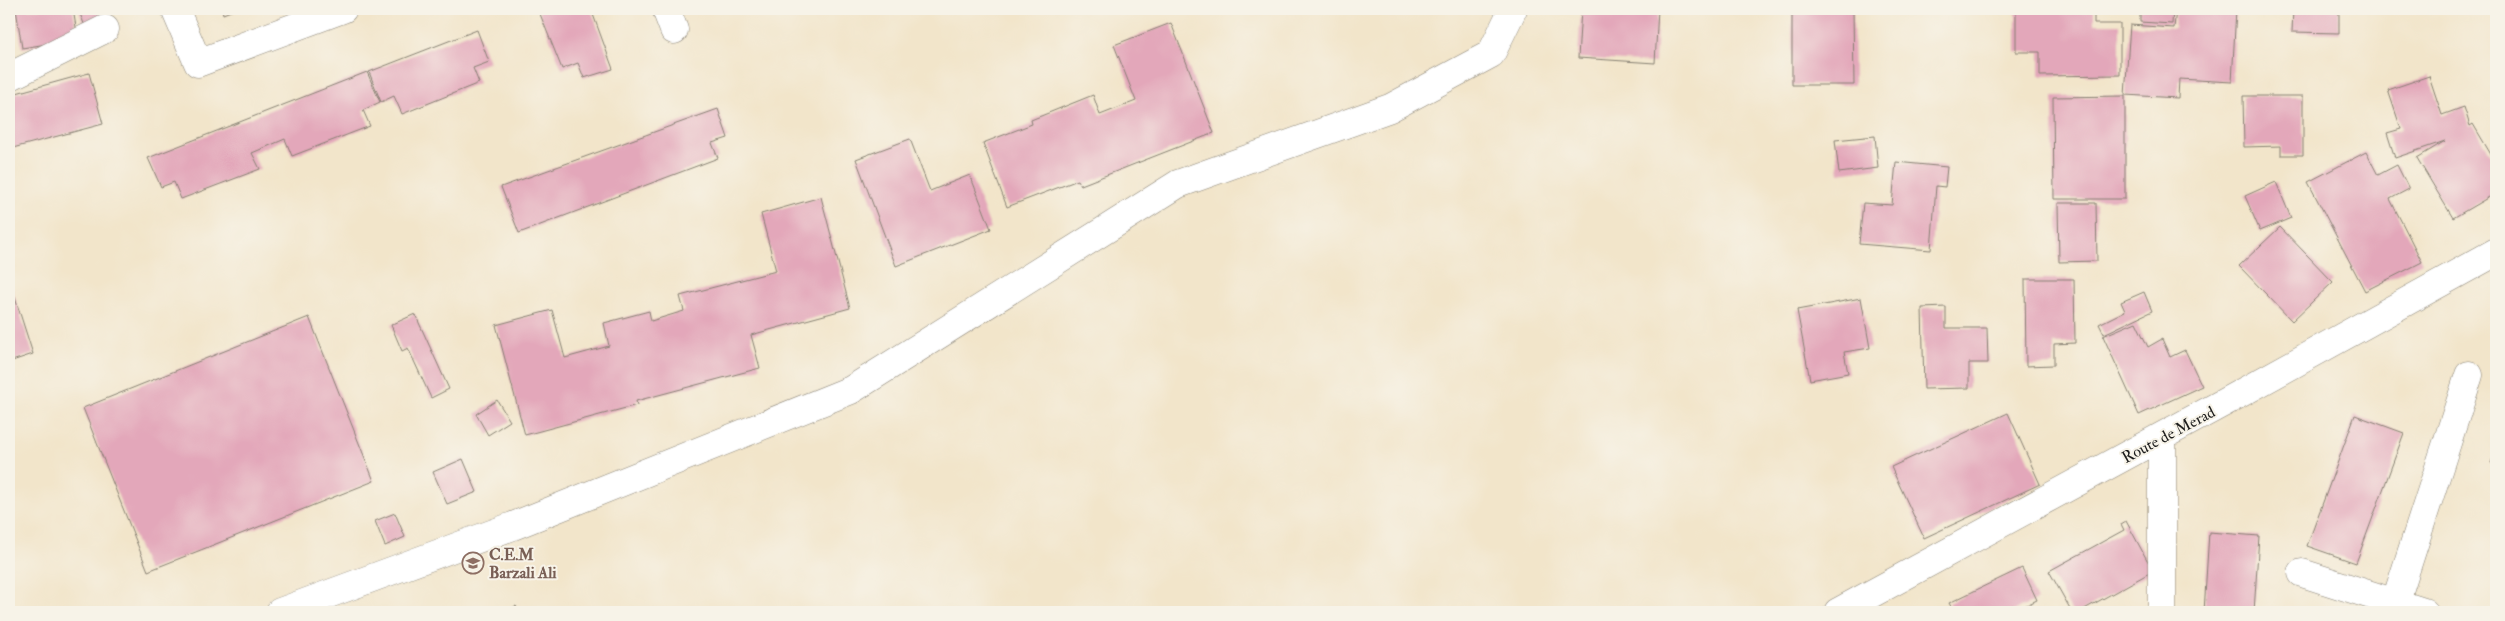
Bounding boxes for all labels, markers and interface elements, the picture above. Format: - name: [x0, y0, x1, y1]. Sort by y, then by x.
- street label: Route de Merad: [2118, 402, 2219, 468]
- place label: C.E.M Barzali Ali: [489, 545, 557, 583]
- school or university icon: C.E.M Barzali Ali: [461, 551, 485, 575]

